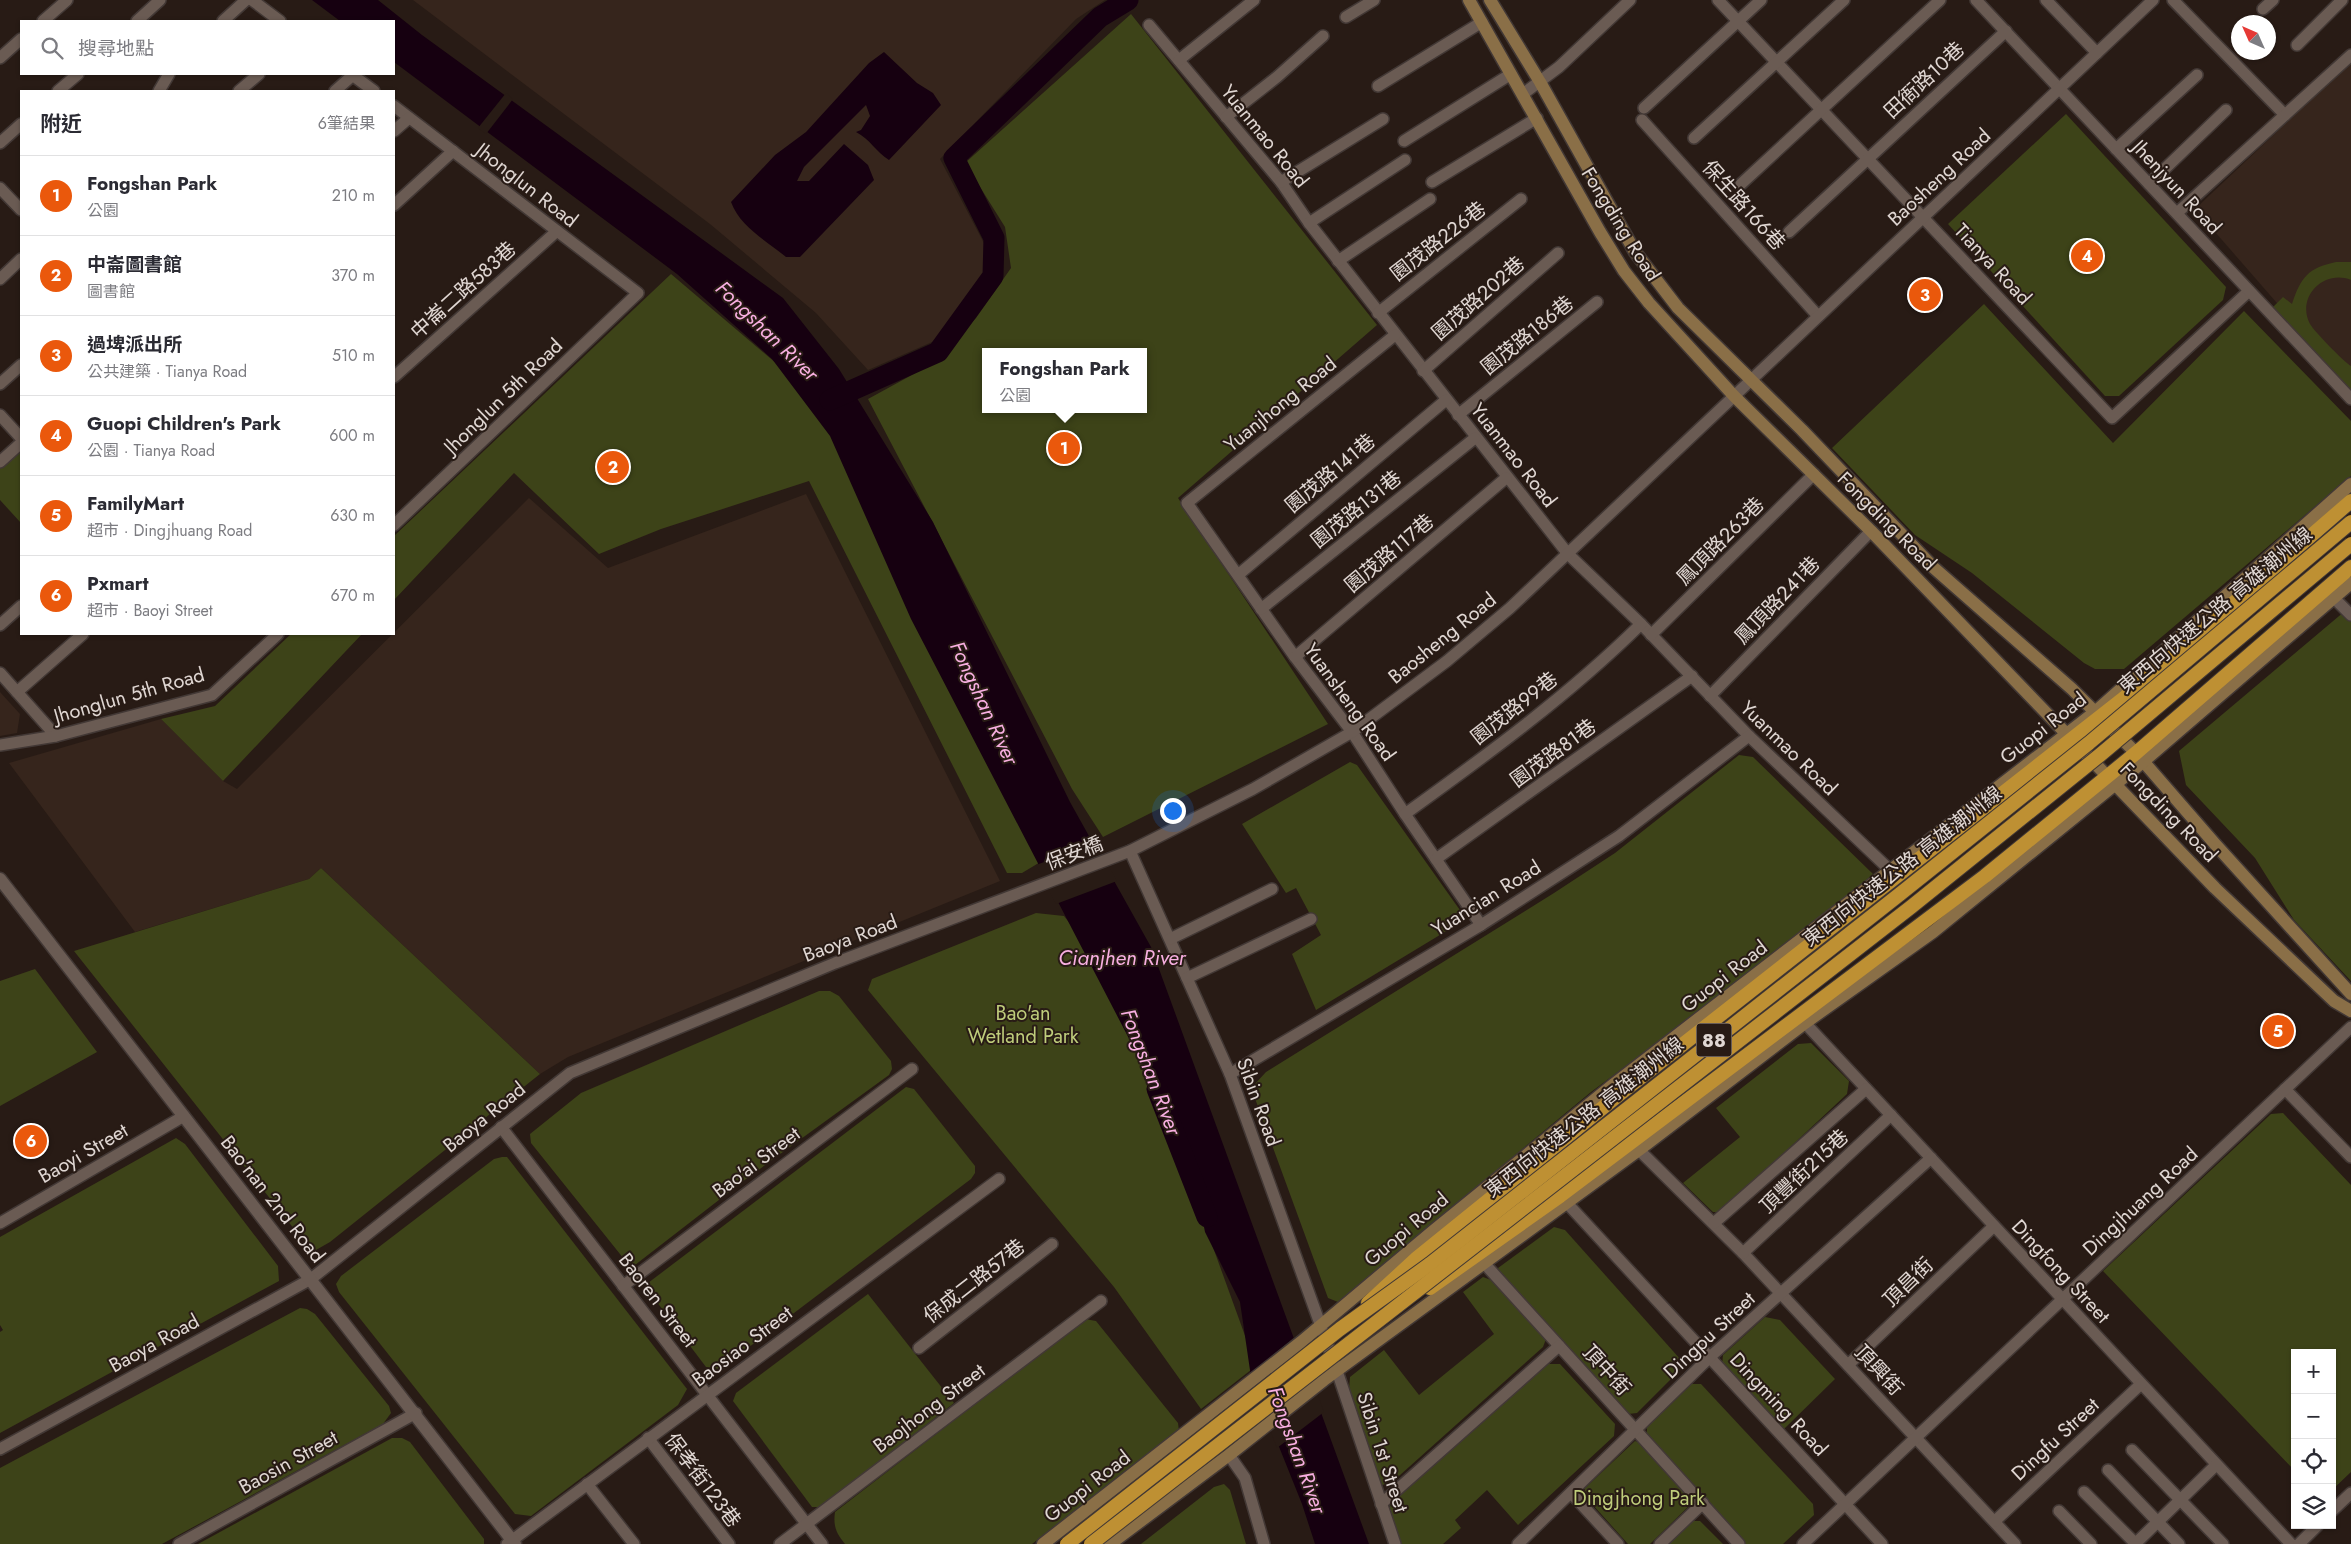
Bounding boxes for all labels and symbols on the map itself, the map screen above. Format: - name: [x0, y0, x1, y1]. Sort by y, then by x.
- north arrow: [2231, 15, 2276, 60]
- street label: 田衙路10巷: [1878, 35, 1971, 125]
- street label: Yuanmao Road: [1214, 78, 1315, 194]
- street label: Baosheng Road: [1881, 122, 1997, 233]
- street label: Jhenjyun Road: [2123, 131, 2228, 241]
- street label: Jhonglun Road: [467, 134, 584, 235]
- street label: 保生路166巷: [1695, 154, 1792, 257]
- street label: Fongding Road: [1574, 162, 1667, 287]
- street label: 園茂路226巷: [1384, 195, 1492, 288]
- street label: Tianya Road: [1947, 217, 2038, 312]
- street label: 中崙二路583巷: [404, 235, 523, 346]
- pin: 4: [2071, 237, 2103, 275]
- street label: 園茂路202巷: [1426, 250, 1531, 347]
- water label: Fongshan River: [709, 274, 826, 389]
- pin: 3: [1909, 276, 1941, 314]
- street label: 園茂路186巷: [1475, 289, 1580, 382]
- street label: Jhonglun 5th Road: [435, 332, 569, 463]
- street label: Yuanjhong Road: [1218, 350, 1343, 459]
- street label: Yuanmao Road: [1464, 397, 1564, 514]
- street label: 園茂路141巷: [1279, 427, 1382, 520]
- pin: 1: [1048, 429, 1080, 467]
- pin: 2: [597, 448, 629, 486]
- street label: 園茂路131巷: [1305, 464, 1408, 555]
- street label: Fongding Road: [1830, 465, 1943, 578]
- street label: 鳳頂路263巷: [1670, 491, 1771, 592]
- street label: 園茂路117巷: [1338, 507, 1440, 599]
- street label: 東西向快速公路 高雄潮州線: [2112, 520, 2319, 701]
- street label: 鳳頂路241巷: [1728, 550, 1827, 651]
- street label: Baosheng Road: [1382, 586, 1503, 691]
- water label: Fongshan River: [942, 636, 1026, 771]
- street label: Yuansheng Road: [1297, 637, 1403, 768]
- street label: Jhonglun 5th Road: [48, 660, 208, 732]
- street label: 園茂路99巷: [1465, 665, 1564, 752]
- street label: Guopi Road: [1994, 685, 2093, 771]
- street label: Yuanmao Road: [1733, 694, 1844, 802]
- street label: 園茂路81巷: [1504, 712, 1602, 795]
- street label: Fongding Road: [2113, 756, 2224, 869]
- street label: 東西向快速公路 高雄潮州線: [1796, 779, 2008, 954]
- your location: [1160, 798, 1186, 824]
- street label: 保安橋: [1041, 829, 1107, 878]
- street label: Yuancian Road: [1426, 853, 1547, 944]
- street label: Baoya Road: [799, 907, 902, 970]
- street label: Guopi Road: [1675, 933, 1774, 1019]
- water label: Cianjhen River: [1058, 943, 1187, 973]
- park label: Bao'an Wetland Park: [967, 999, 1079, 1051]
- water label: Fongshan River: [1113, 1004, 1189, 1141]
- pin: 5: [2262, 1012, 2294, 1050]
- road number: 88: [1696, 1024, 1732, 1056]
- street label: 東西向快速公路 高雄潮州線: [1478, 1030, 1690, 1205]
- street label: Sibin Road: [1229, 1054, 1288, 1151]
- street label: Baoya Road: [437, 1075, 532, 1160]
- street label: Baoyi Street: [33, 1116, 134, 1191]
- street label: Bao'ai Street: [706, 1120, 806, 1205]
- pin: 6: [15, 1122, 47, 1160]
- street label: 頂豐街215巷: [1754, 1123, 1855, 1220]
- street label: Bao'nan 2nd Road: [214, 1129, 332, 1269]
- street label: Dingjhuang Road: [2076, 1140, 2205, 1263]
- street label: Guopi Road: [1358, 1185, 1455, 1273]
- street label: Dingfong Street: [2005, 1213, 2117, 1330]
- street label: 保成二路57巷: [917, 1232, 1031, 1330]
- street label: Baoren Street: [611, 1247, 704, 1354]
- street label: 頂昌街: [1877, 1251, 1940, 1314]
- street label: Dingpu Street: [1657, 1285, 1762, 1386]
- street label: Baosiao Street: [686, 1299, 799, 1394]
- street label: Baoya Road: [104, 1307, 205, 1380]
- street label: 頂中街: [1576, 1338, 1637, 1402]
- street label: 頂興街: [1848, 1339, 1910, 1402]
- street label: Dingming Road: [1723, 1346, 1834, 1463]
- street label: Baojhong Street: [867, 1356, 992, 1460]
- water label: Fongshan River: [1260, 1382, 1334, 1519]
- street label: Sibin 1st Street: [1349, 1388, 1416, 1516]
- street label: Dingfu Street: [2005, 1391, 2106, 1488]
- street label: Baosin Street: [233, 1423, 343, 1502]
- street label: 保孝街123巷: [658, 1427, 748, 1533]
- street label: Guopi Road: [1038, 1443, 1137, 1529]
- park label: Dingjhong Park: [1573, 1484, 1705, 1513]

